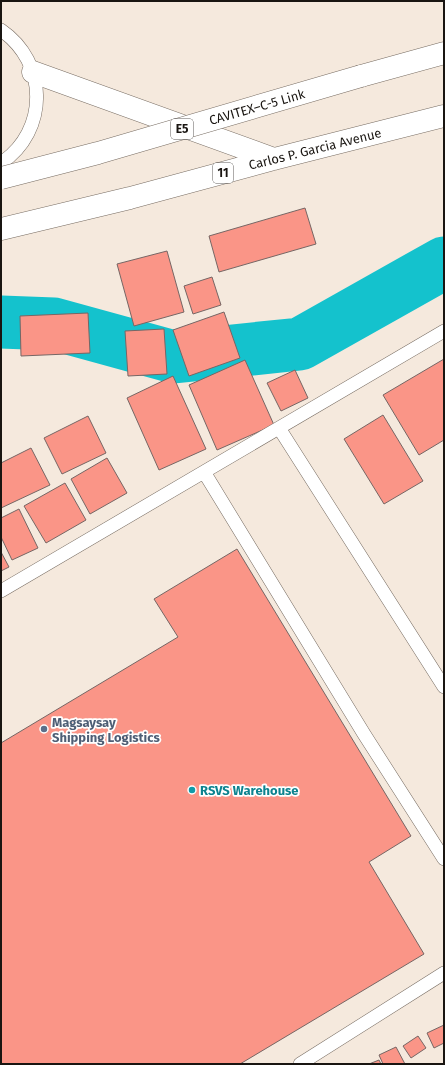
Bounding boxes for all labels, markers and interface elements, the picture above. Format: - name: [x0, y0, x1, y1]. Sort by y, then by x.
- street label: CAVITEX–C-5 Link: [208, 86, 307, 128]
- road number: E5: [171, 119, 193, 139]
- street label: Carlos P. Garcia Avenue: [247, 125, 383, 173]
- road number: 11: [213, 163, 233, 183]
- place label: Magsaysay Shipping Logistics: [52, 715, 160, 745]
- marker: Magsaysay Shipping Logistics: [39, 724, 49, 734]
- place label: RSVS Warehouse: [200, 783, 299, 798]
- marker: RSVS Warehouse: [187, 785, 197, 795]

